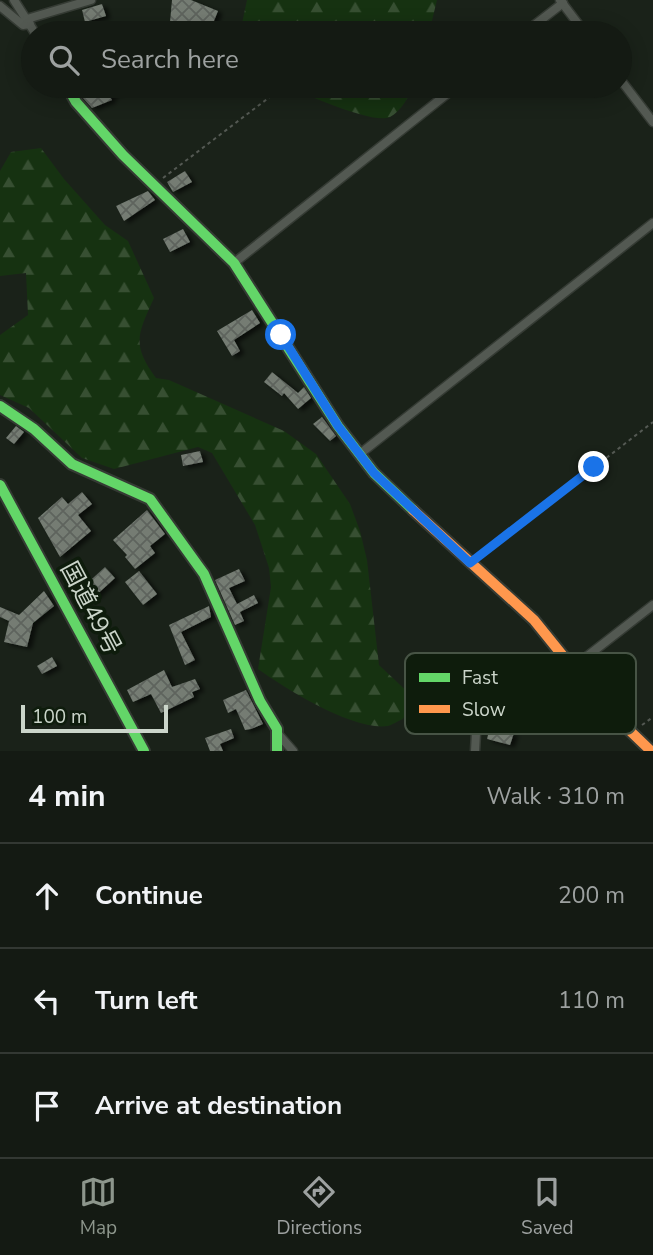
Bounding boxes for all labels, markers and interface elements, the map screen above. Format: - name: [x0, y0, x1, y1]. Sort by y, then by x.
- search box: [21, 21, 632, 98]
- icon: search: [45, 41, 83, 79]
- text: Search here: [101, 42, 239, 77]
- route start: [265, 319, 296, 350]
- route end: [578, 451, 609, 482]
- street label: 国道49号: [53, 556, 129, 660]
- legend: [405, 653, 636, 734]
- text: Fast: [462, 665, 498, 691]
- text: Slow: [462, 697, 506, 723]
- scale bar: [21, 702, 168, 734]
- text: 100 m: [32, 704, 87, 730]
- text: 4 min: [28, 776, 106, 817]
- text: Walk · 310 m: [486, 781, 625, 812]
- icon: ahead: [28, 877, 66, 915]
- text: Continue: [95, 878, 203, 913]
- text: 200 m: [558, 880, 625, 911]
- icon: left: [28, 982, 66, 1020]
- text: Turn left: [95, 983, 198, 1018]
- text: 110 m: [558, 985, 625, 1016]
- icon: arrive: [28, 1087, 66, 1125]
- text: Arrive at destination: [95, 1088, 342, 1123]
- tab: Map: [79, 1173, 117, 1241]
- tab: Directions: [276, 1173, 362, 1241]
- tab: Saved: [521, 1173, 574, 1241]

